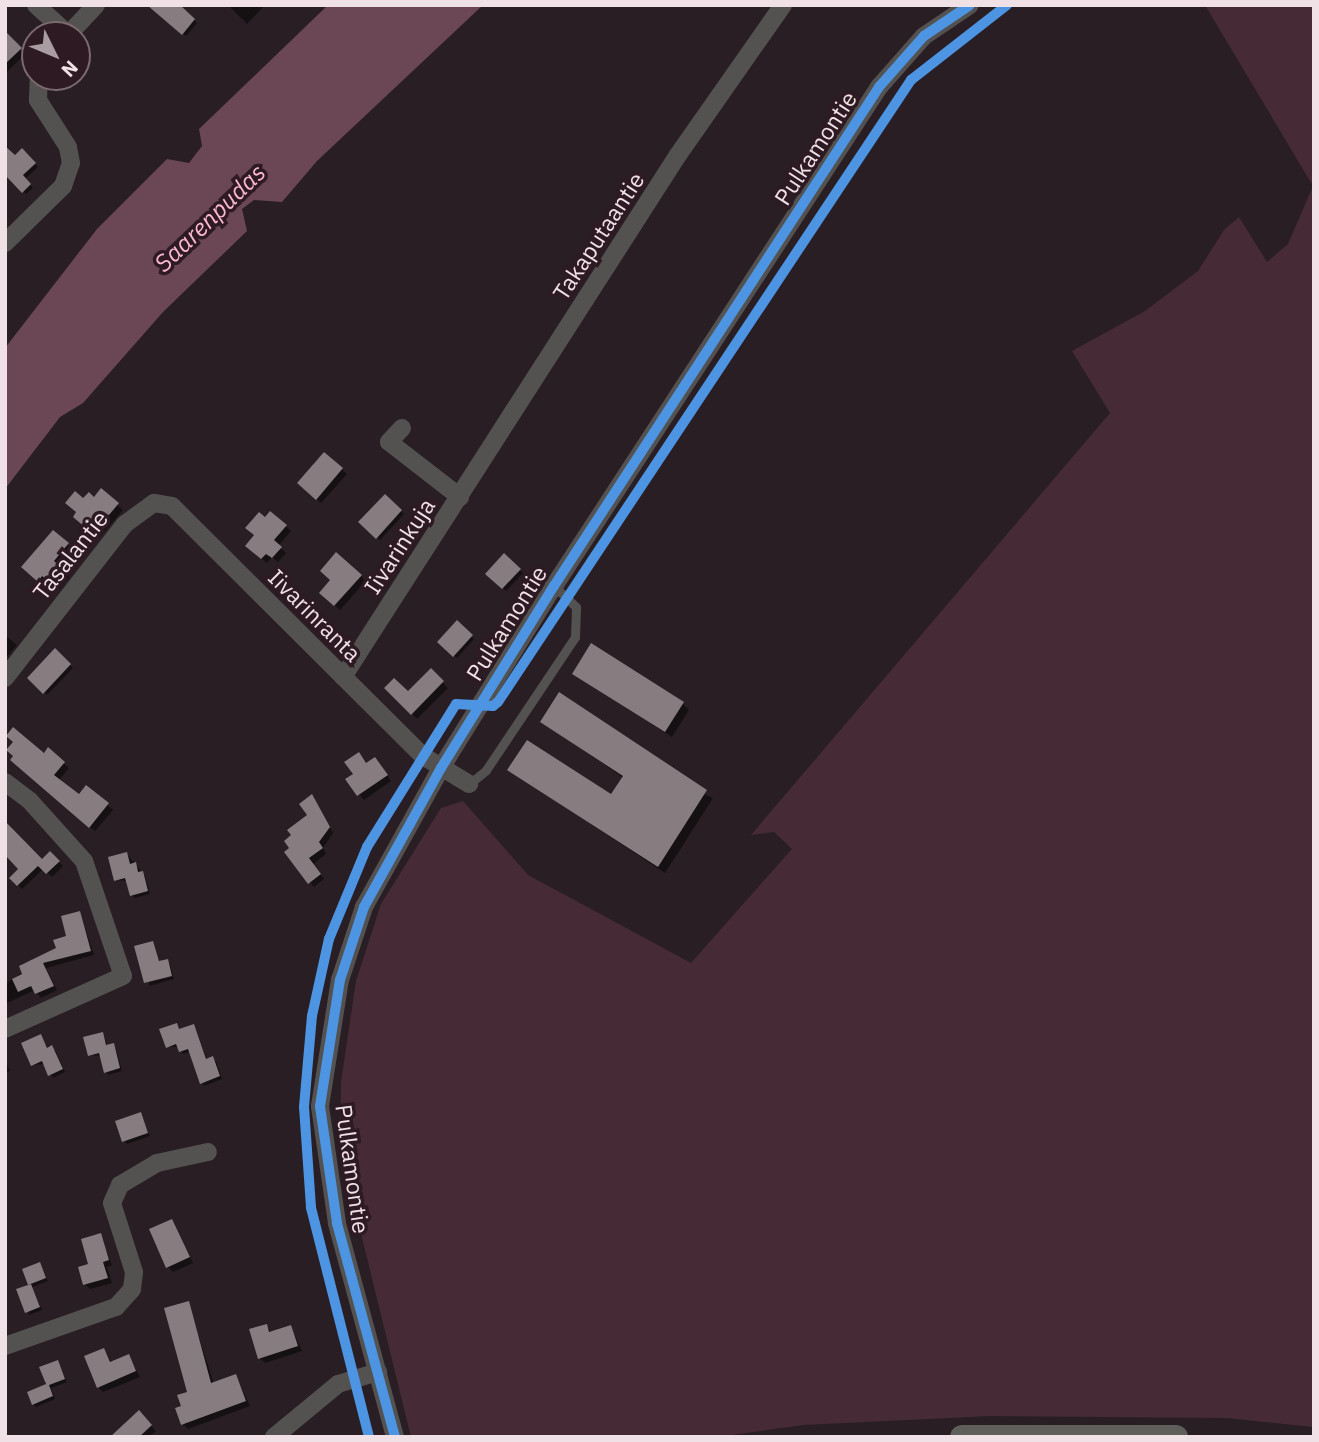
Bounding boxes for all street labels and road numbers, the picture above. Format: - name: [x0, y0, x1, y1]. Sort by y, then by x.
- street label: Pulkamontie: [768, 86, 862, 210]
- street label: Takaputaantie: [546, 167, 650, 305]
- street label: Iivarinkuja: [358, 493, 440, 599]
- street label: Tasalantie: [27, 505, 113, 605]
- street label: Pulkamontie: [460, 561, 552, 685]
- street label: Iivarinranta: [263, 563, 367, 667]
- street label: Pulkamontie: [330, 1103, 376, 1235]

